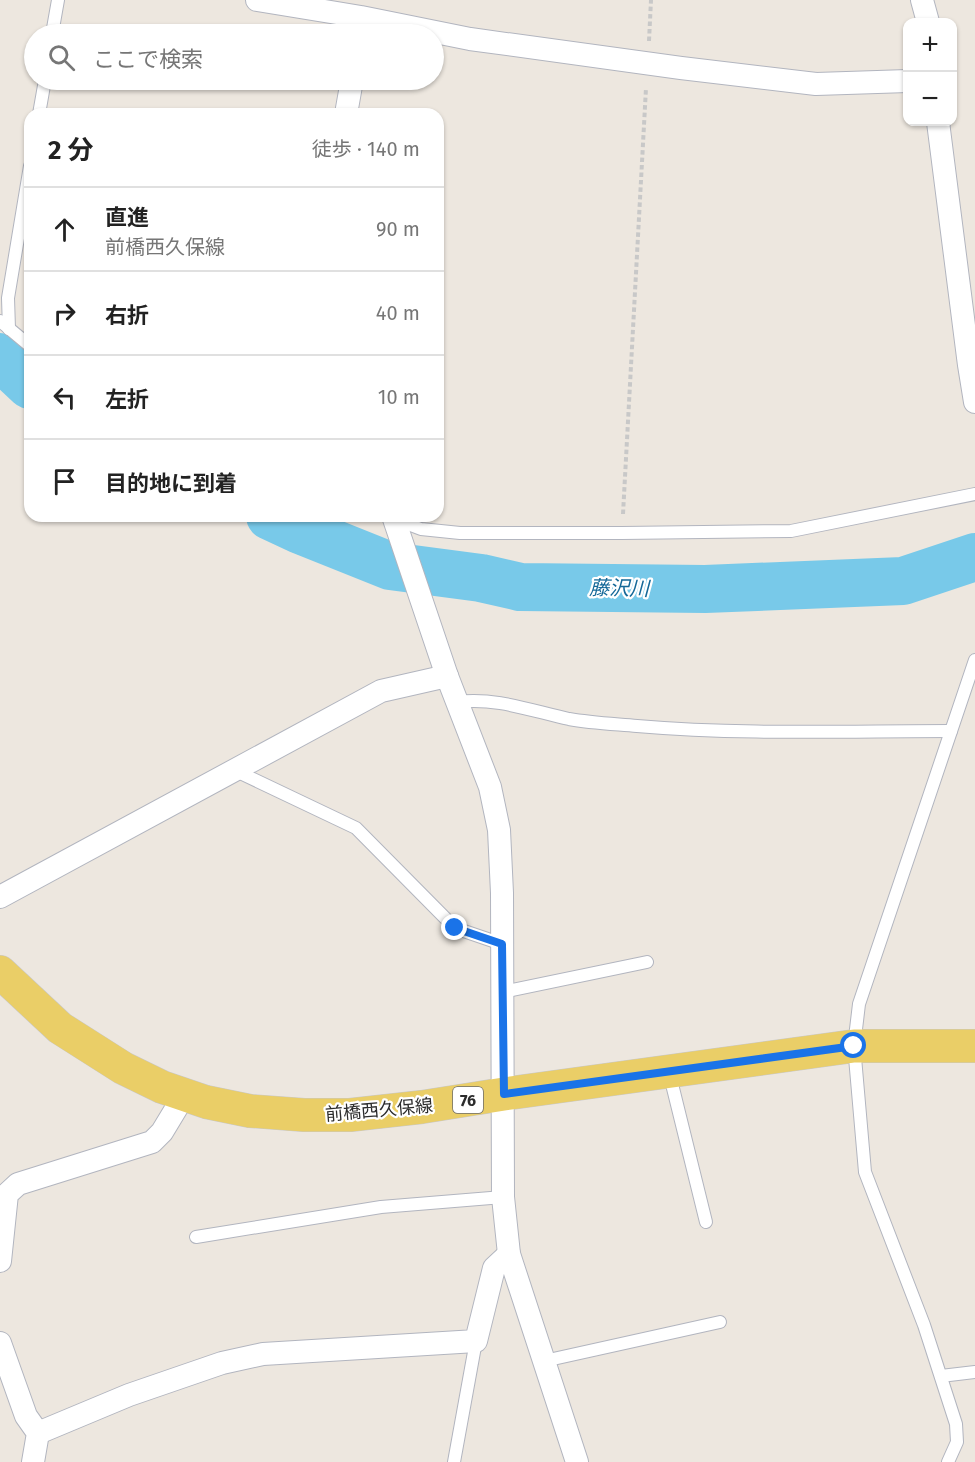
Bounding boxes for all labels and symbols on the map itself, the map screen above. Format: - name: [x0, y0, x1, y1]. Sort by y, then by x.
- water label: 藤沢川: [589, 575, 651, 601]
- route end: [441, 914, 467, 940]
- route start: [840, 1032, 866, 1058]
- road number: 76: [453, 1087, 483, 1113]
- street label: 前橋西久保線: [324, 1094, 434, 1126]

